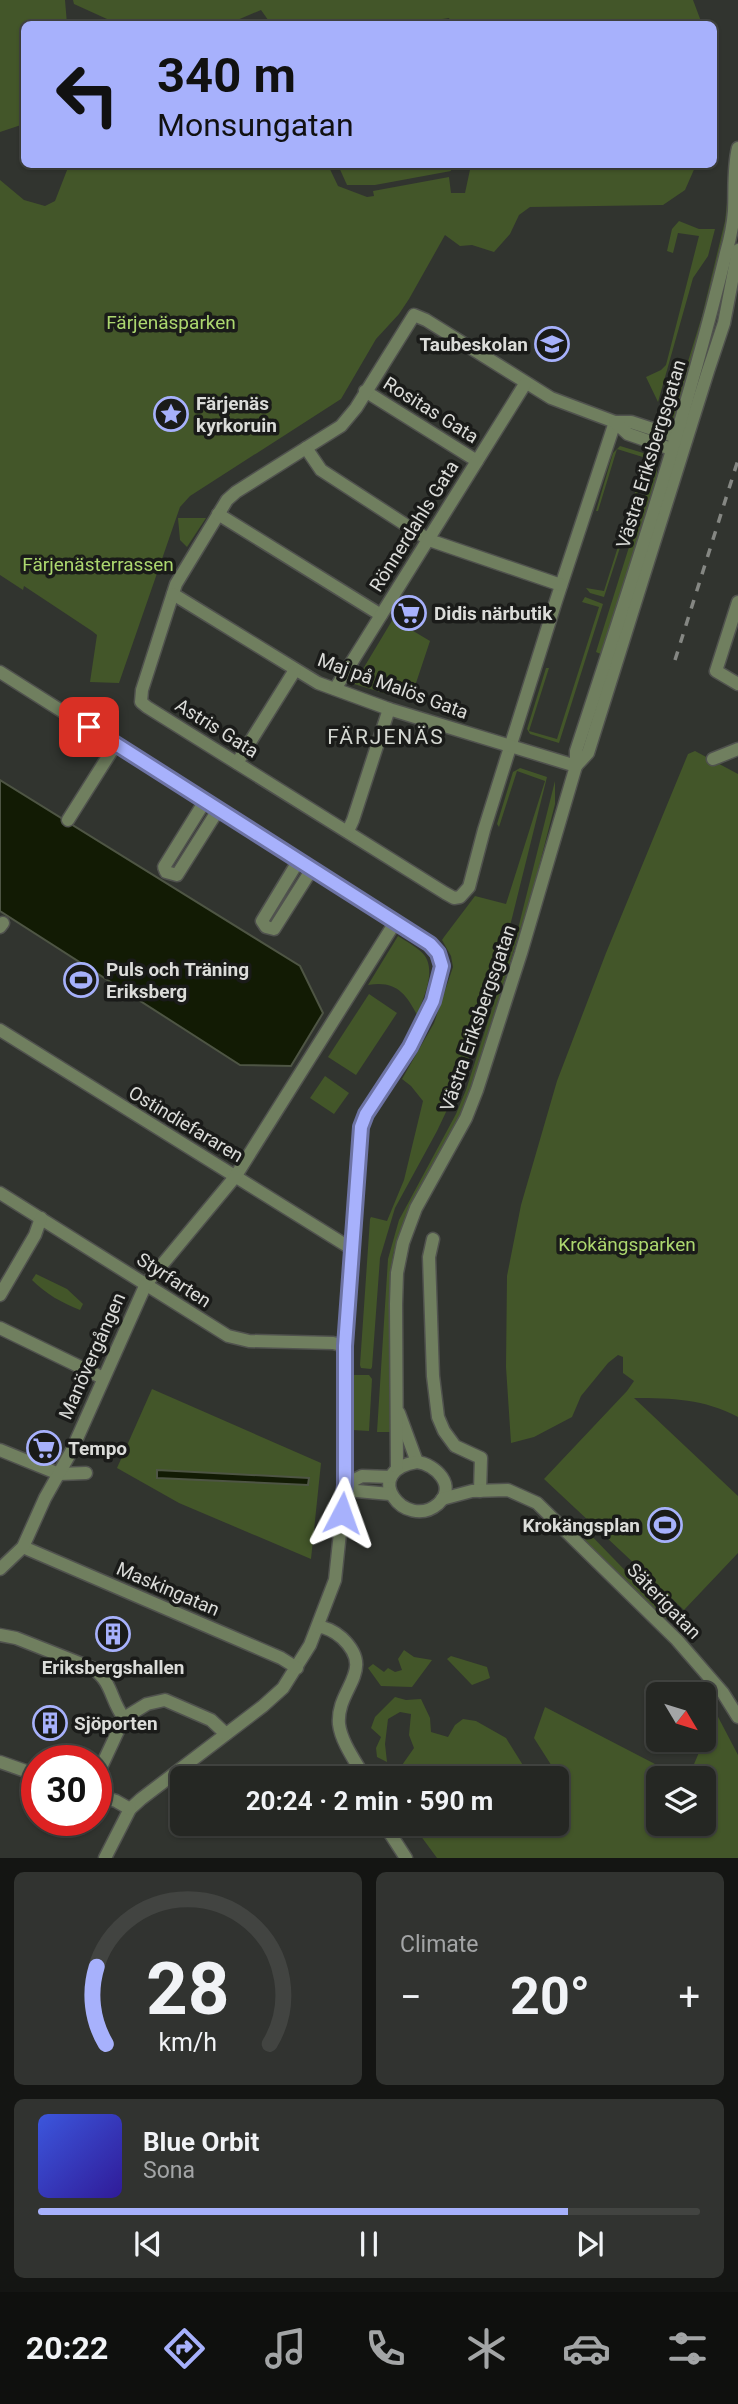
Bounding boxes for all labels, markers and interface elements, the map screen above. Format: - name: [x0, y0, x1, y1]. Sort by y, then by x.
- text: 340 m: [157, 47, 296, 104]
- icon: left: [42, 49, 133, 140]
- text: Monsungatan: [157, 106, 354, 144]
- park label: Färjenäsparken: [106, 311, 236, 334]
- school or university icon: Taubeskolan: [533, 325, 571, 363]
- place label: Taubeskolan: [419, 333, 528, 356]
- street label: Västra Eriksbergsgatan: [611, 357, 691, 551]
- street label: Rositas Gata: [379, 372, 483, 448]
- place label: Färjenäs kyrkoruin: [196, 392, 277, 437]
- place icon: Färjenäs kyrkoruin: [152, 395, 190, 433]
- street label: Rönnerdahls Gata: [364, 456, 464, 596]
- park label: Färjenästerrassen: [22, 553, 174, 576]
- supermarket icon: Didis närbutik: [390, 594, 428, 632]
- place label: Didis närbutik: [434, 602, 553, 625]
- street label: Maj på Malös Gata: [315, 648, 471, 724]
- street label: Astris Gata: [171, 693, 263, 763]
- pin: [59, 697, 119, 757]
- icon: arrive: [70, 708, 108, 746]
- district label: FÄRJENÄS: [327, 725, 445, 749]
- street label: Västra Eriksbergsgatan: [435, 922, 521, 1114]
- place label: Puls och Träning Eriksberg: [106, 958, 249, 1003]
- sports icon: Puls och Träning Eriksberg: [62, 961, 100, 999]
- street label: Ostindiefararen: [124, 1081, 248, 1167]
- park label: Krokängsparken: [558, 1233, 696, 1256]
- street label: Styrfarten: [133, 1248, 215, 1312]
- street label: Manövergången: [54, 1289, 130, 1423]
- supermarket icon: Tempo: [25, 1429, 63, 1467]
- place label: Tempo: [68, 1437, 127, 1460]
- position arrow: [305, 1476, 379, 1550]
- sports icon: Krokängsplan: [646, 1506, 684, 1544]
- place label: Krokängsplan: [522, 1514, 640, 1537]
- street label: Maskingatan: [113, 1557, 223, 1621]
- street label: Säterigatan: [622, 1558, 706, 1644]
- building icon: Eriksbergshallen: [94, 1615, 132, 1653]
- place label: Eriksbergshallen: [42, 1656, 184, 1679]
- north arrow: [646, 1682, 716, 1752]
- map controls: [646, 1682, 716, 1836]
- building icon: Sjöporten: [31, 1704, 69, 1742]
- place label: Sjöporten: [74, 1712, 158, 1735]
- speed limit sign: 30: [21, 1745, 112, 1836]
- button: layers: [646, 1766, 716, 1836]
- text: 20:24 · 2 min · 590 m: [246, 1786, 493, 1816]
- text: Climate: [400, 1931, 479, 1958]
- text: 28: [146, 1947, 230, 2033]
- text: 20°: [510, 1966, 590, 2027]
- text: −: [400, 1975, 422, 2019]
- text: +: [678, 1975, 700, 2019]
- text: km/h: [159, 2028, 217, 2057]
- text: Blue Orbit: [143, 2127, 259, 2157]
- text: Sona: [143, 2157, 195, 2184]
- icon: previous: [129, 2225, 167, 2263]
- icon: pause: [350, 2225, 388, 2263]
- icon: next: [571, 2225, 609, 2263]
- icon: directions: [160, 2324, 209, 2373]
- icon: music: [261, 2324, 310, 2373]
- icon: phone: [361, 2324, 410, 2373]
- icon: climate: [462, 2324, 511, 2373]
- icon: car: [562, 2324, 611, 2373]
- icon: filters: [663, 2324, 712, 2373]
- text: 20:22: [26, 2329, 108, 2367]

